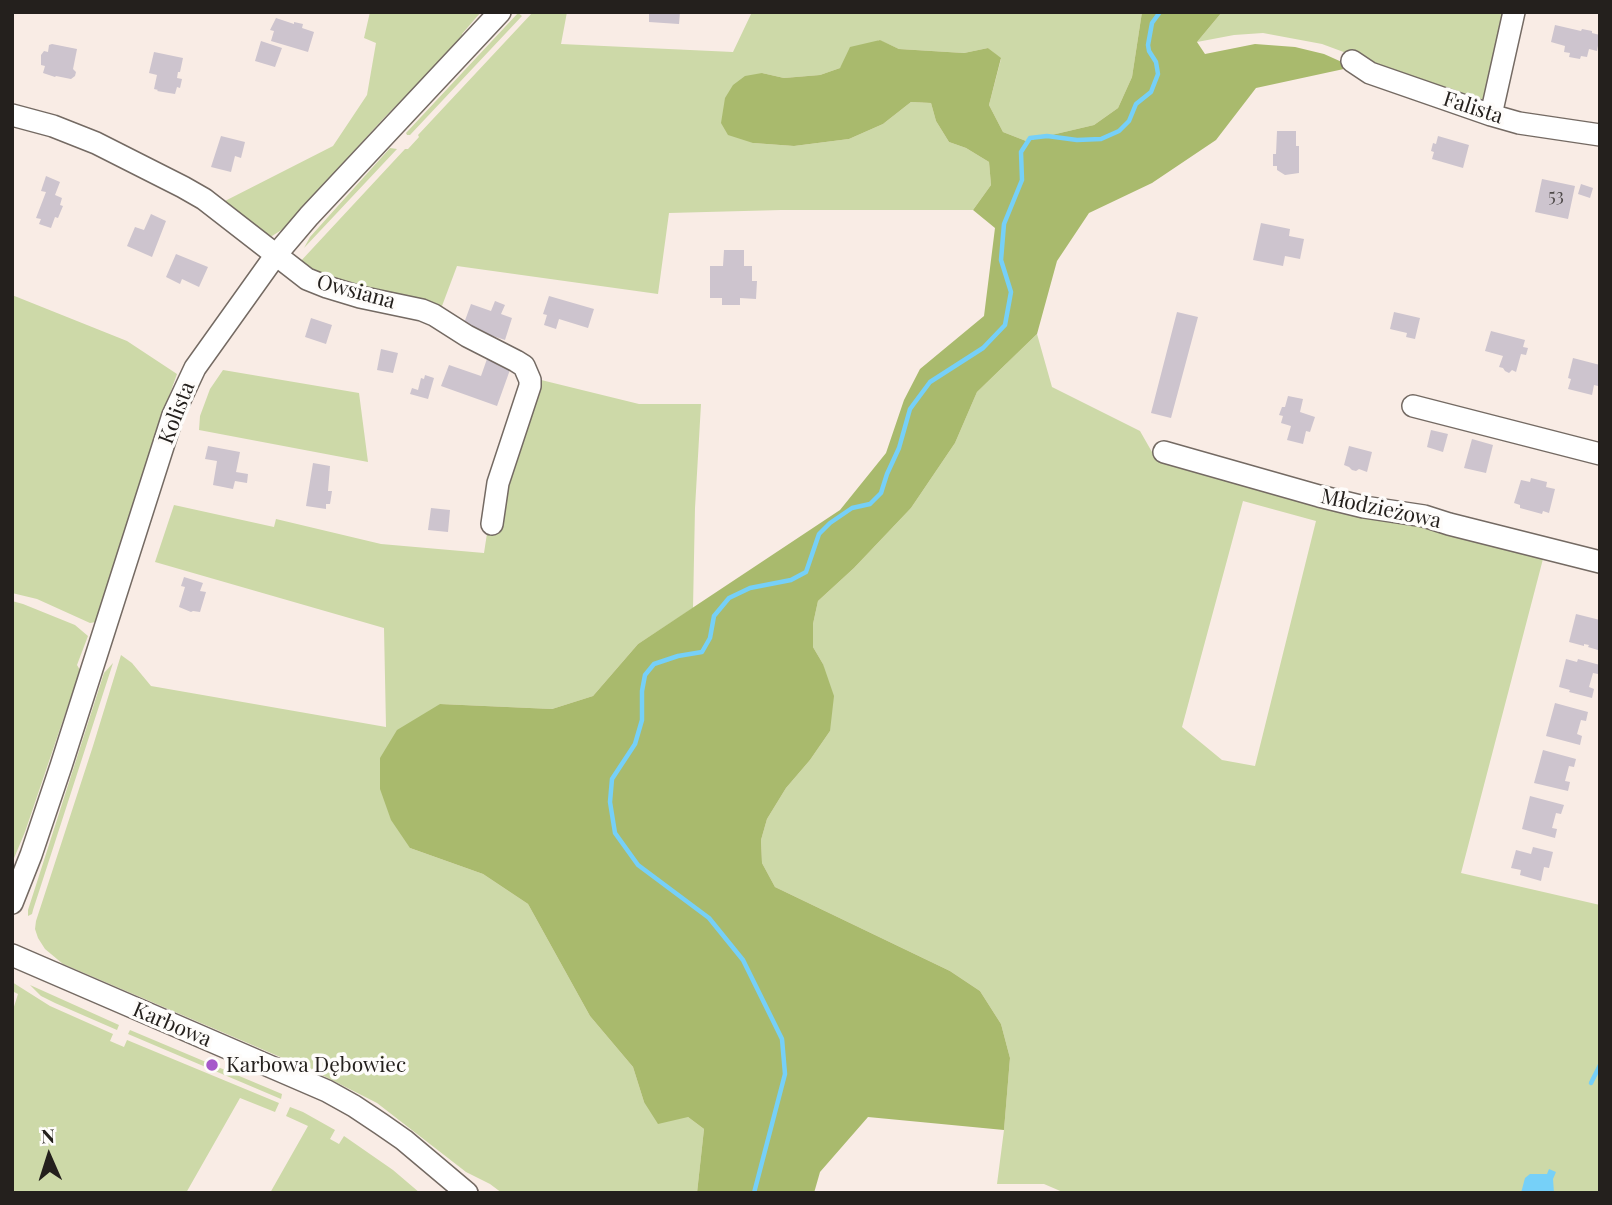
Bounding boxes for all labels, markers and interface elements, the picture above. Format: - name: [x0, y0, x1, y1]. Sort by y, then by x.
- street label: Falista: [1440, 87, 1506, 129]
- house number: 53: [1548, 185, 1564, 207]
- street label: Owsiana: [314, 269, 398, 315]
- street label: Kolista: [154, 378, 200, 448]
- street label: Młodzieżowa: [1319, 484, 1443, 534]
- street label: Karbowa: [129, 997, 215, 1053]
- place label: Karbowa Dębowiec: [226, 1052, 406, 1078]
- marker: Karbowa Dębowiec: [204, 1057, 220, 1073]
- north arrow: [14, 1121, 84, 1191]
- text: N: [40, 1122, 55, 1148]

